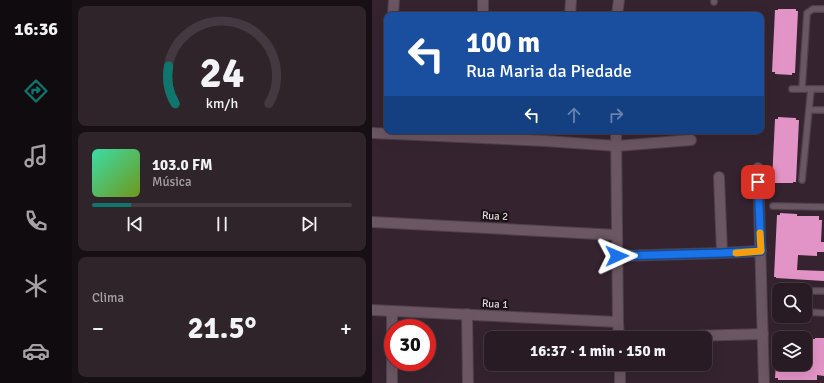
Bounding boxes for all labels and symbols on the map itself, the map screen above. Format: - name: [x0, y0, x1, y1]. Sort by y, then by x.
- pin: [741, 165, 775, 199]
- street label: Rua 2: [482, 209, 509, 223]
- position arrow: [596, 235, 638, 277]
- street label: Rua 1: [482, 297, 509, 311]
- speed limit sign: 30: [384, 319, 436, 371]

